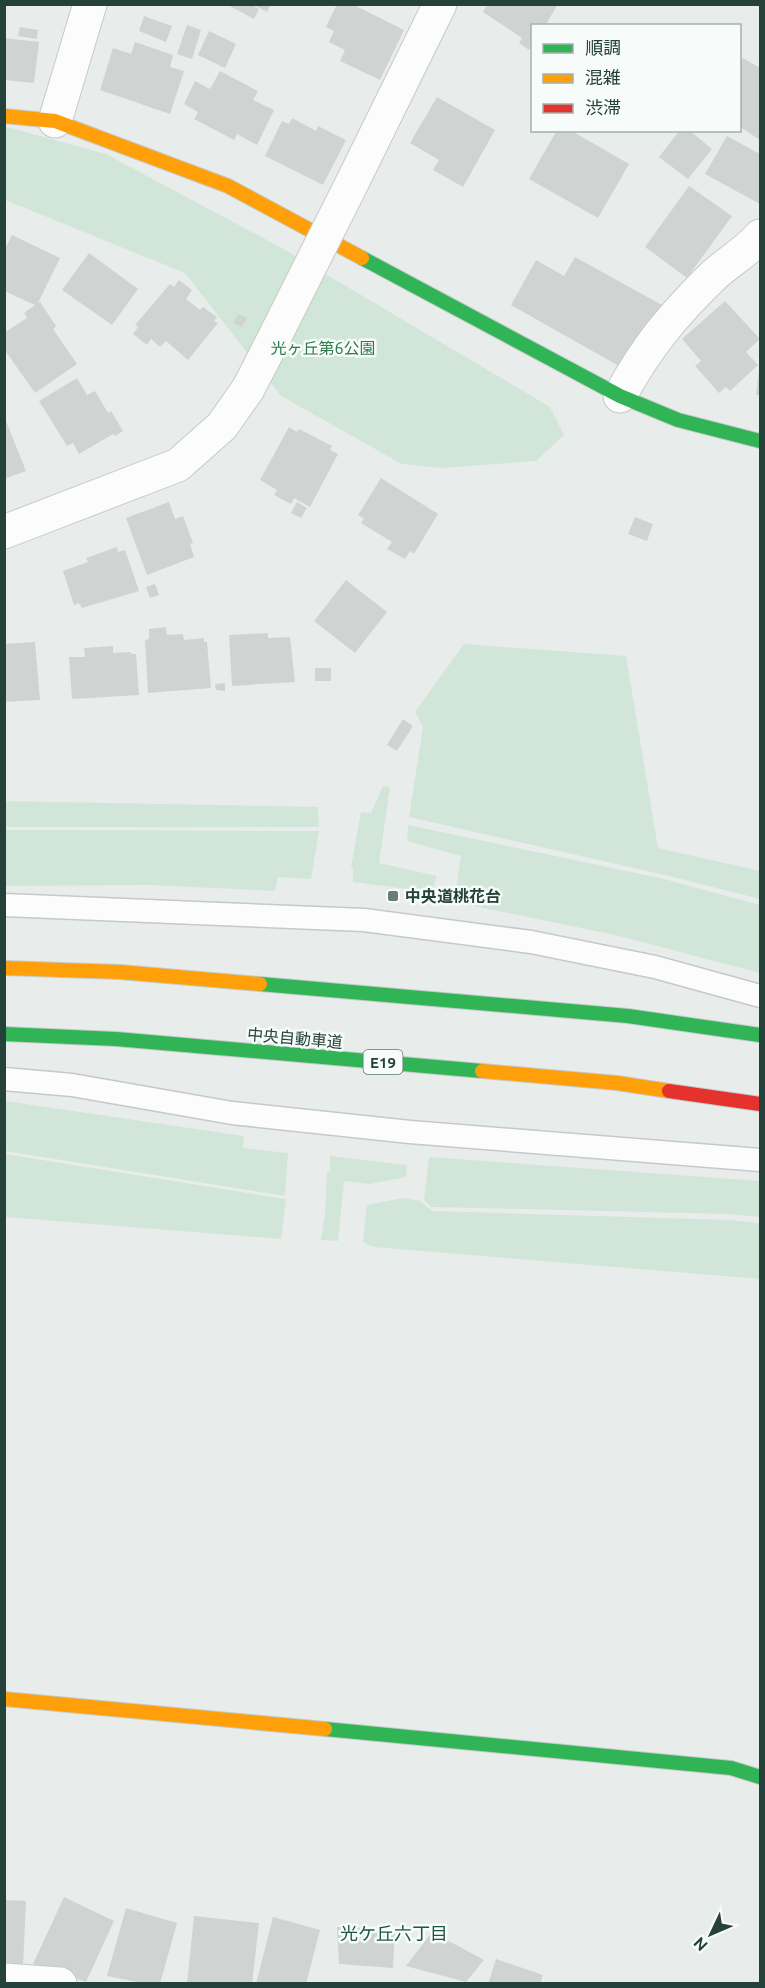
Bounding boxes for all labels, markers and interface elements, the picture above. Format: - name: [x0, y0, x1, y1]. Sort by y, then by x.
- legend: [531, 24, 741, 132]
- text: 順調: [585, 37, 621, 57]
- text: 混雑: [585, 67, 621, 87]
- text: 渋滞: [585, 97, 621, 117]
- park label: 光ヶ丘第6公園: [270, 339, 376, 357]
- place label: 中央道桃花台: [405, 887, 501, 905]
- marker: 中央道桃花台: [386, 889, 400, 903]
- street label: 中央自動車道: [246, 1025, 344, 1051]
- road number: E19: [364, 1050, 403, 1074]
- north arrow: [681, 1904, 741, 1964]
- district label: 光ケ丘六丁目: [340, 1923, 448, 1943]
- text: N: [690, 1934, 711, 1955]

